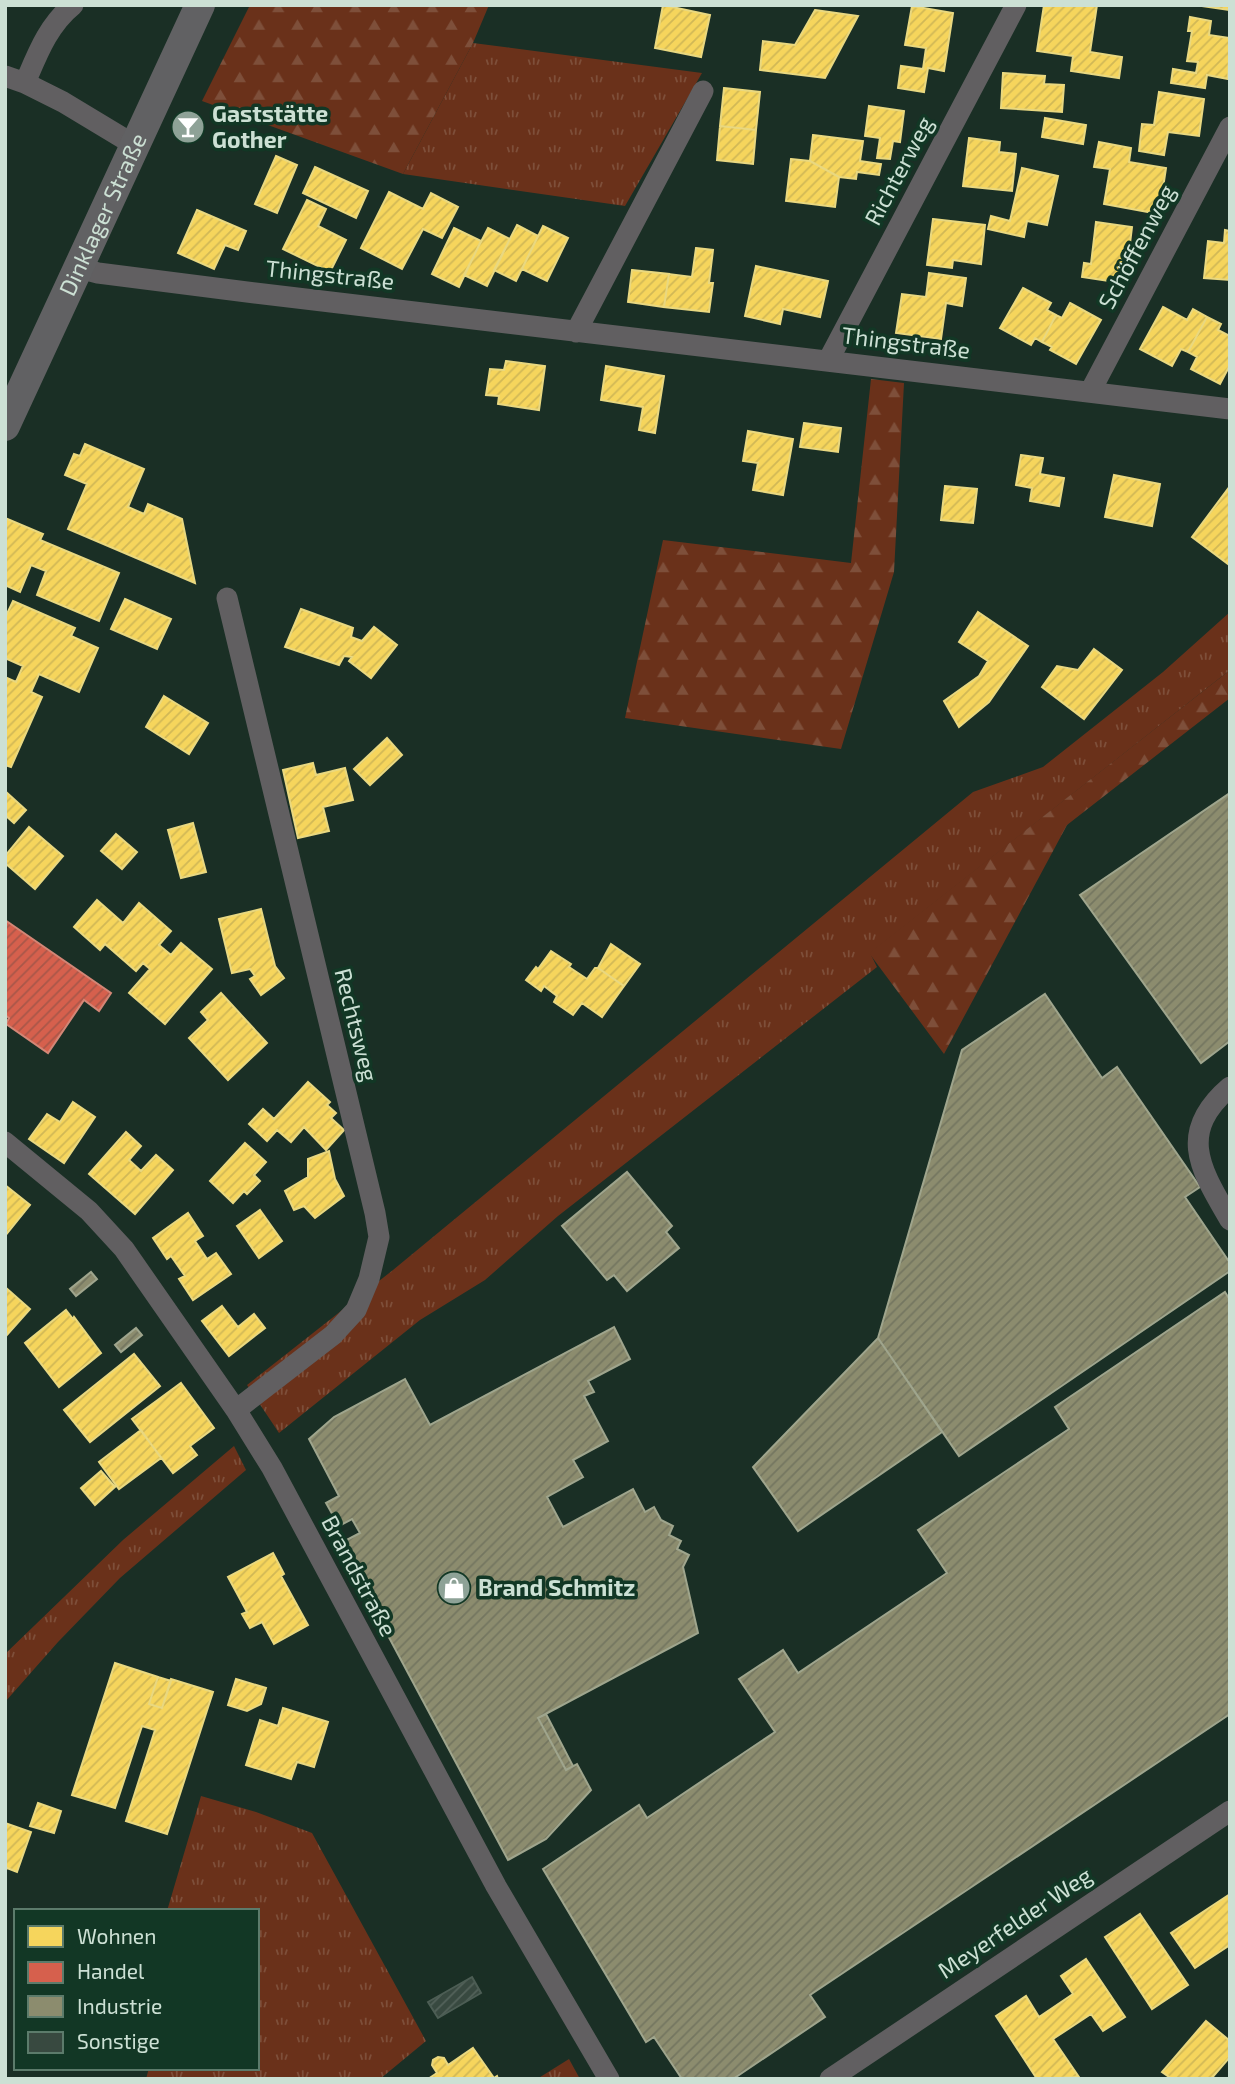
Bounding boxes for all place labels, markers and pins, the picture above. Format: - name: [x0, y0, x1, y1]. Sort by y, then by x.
- place label: Gaststätte Gother: [212, 99, 328, 153]
- bar icon: Gaststätte Gother: [169, 108, 207, 146]
- shop icon: Brand Schmitz: [435, 1569, 473, 1607]
- place label: Brand Schmitz: [478, 1573, 635, 1601]

